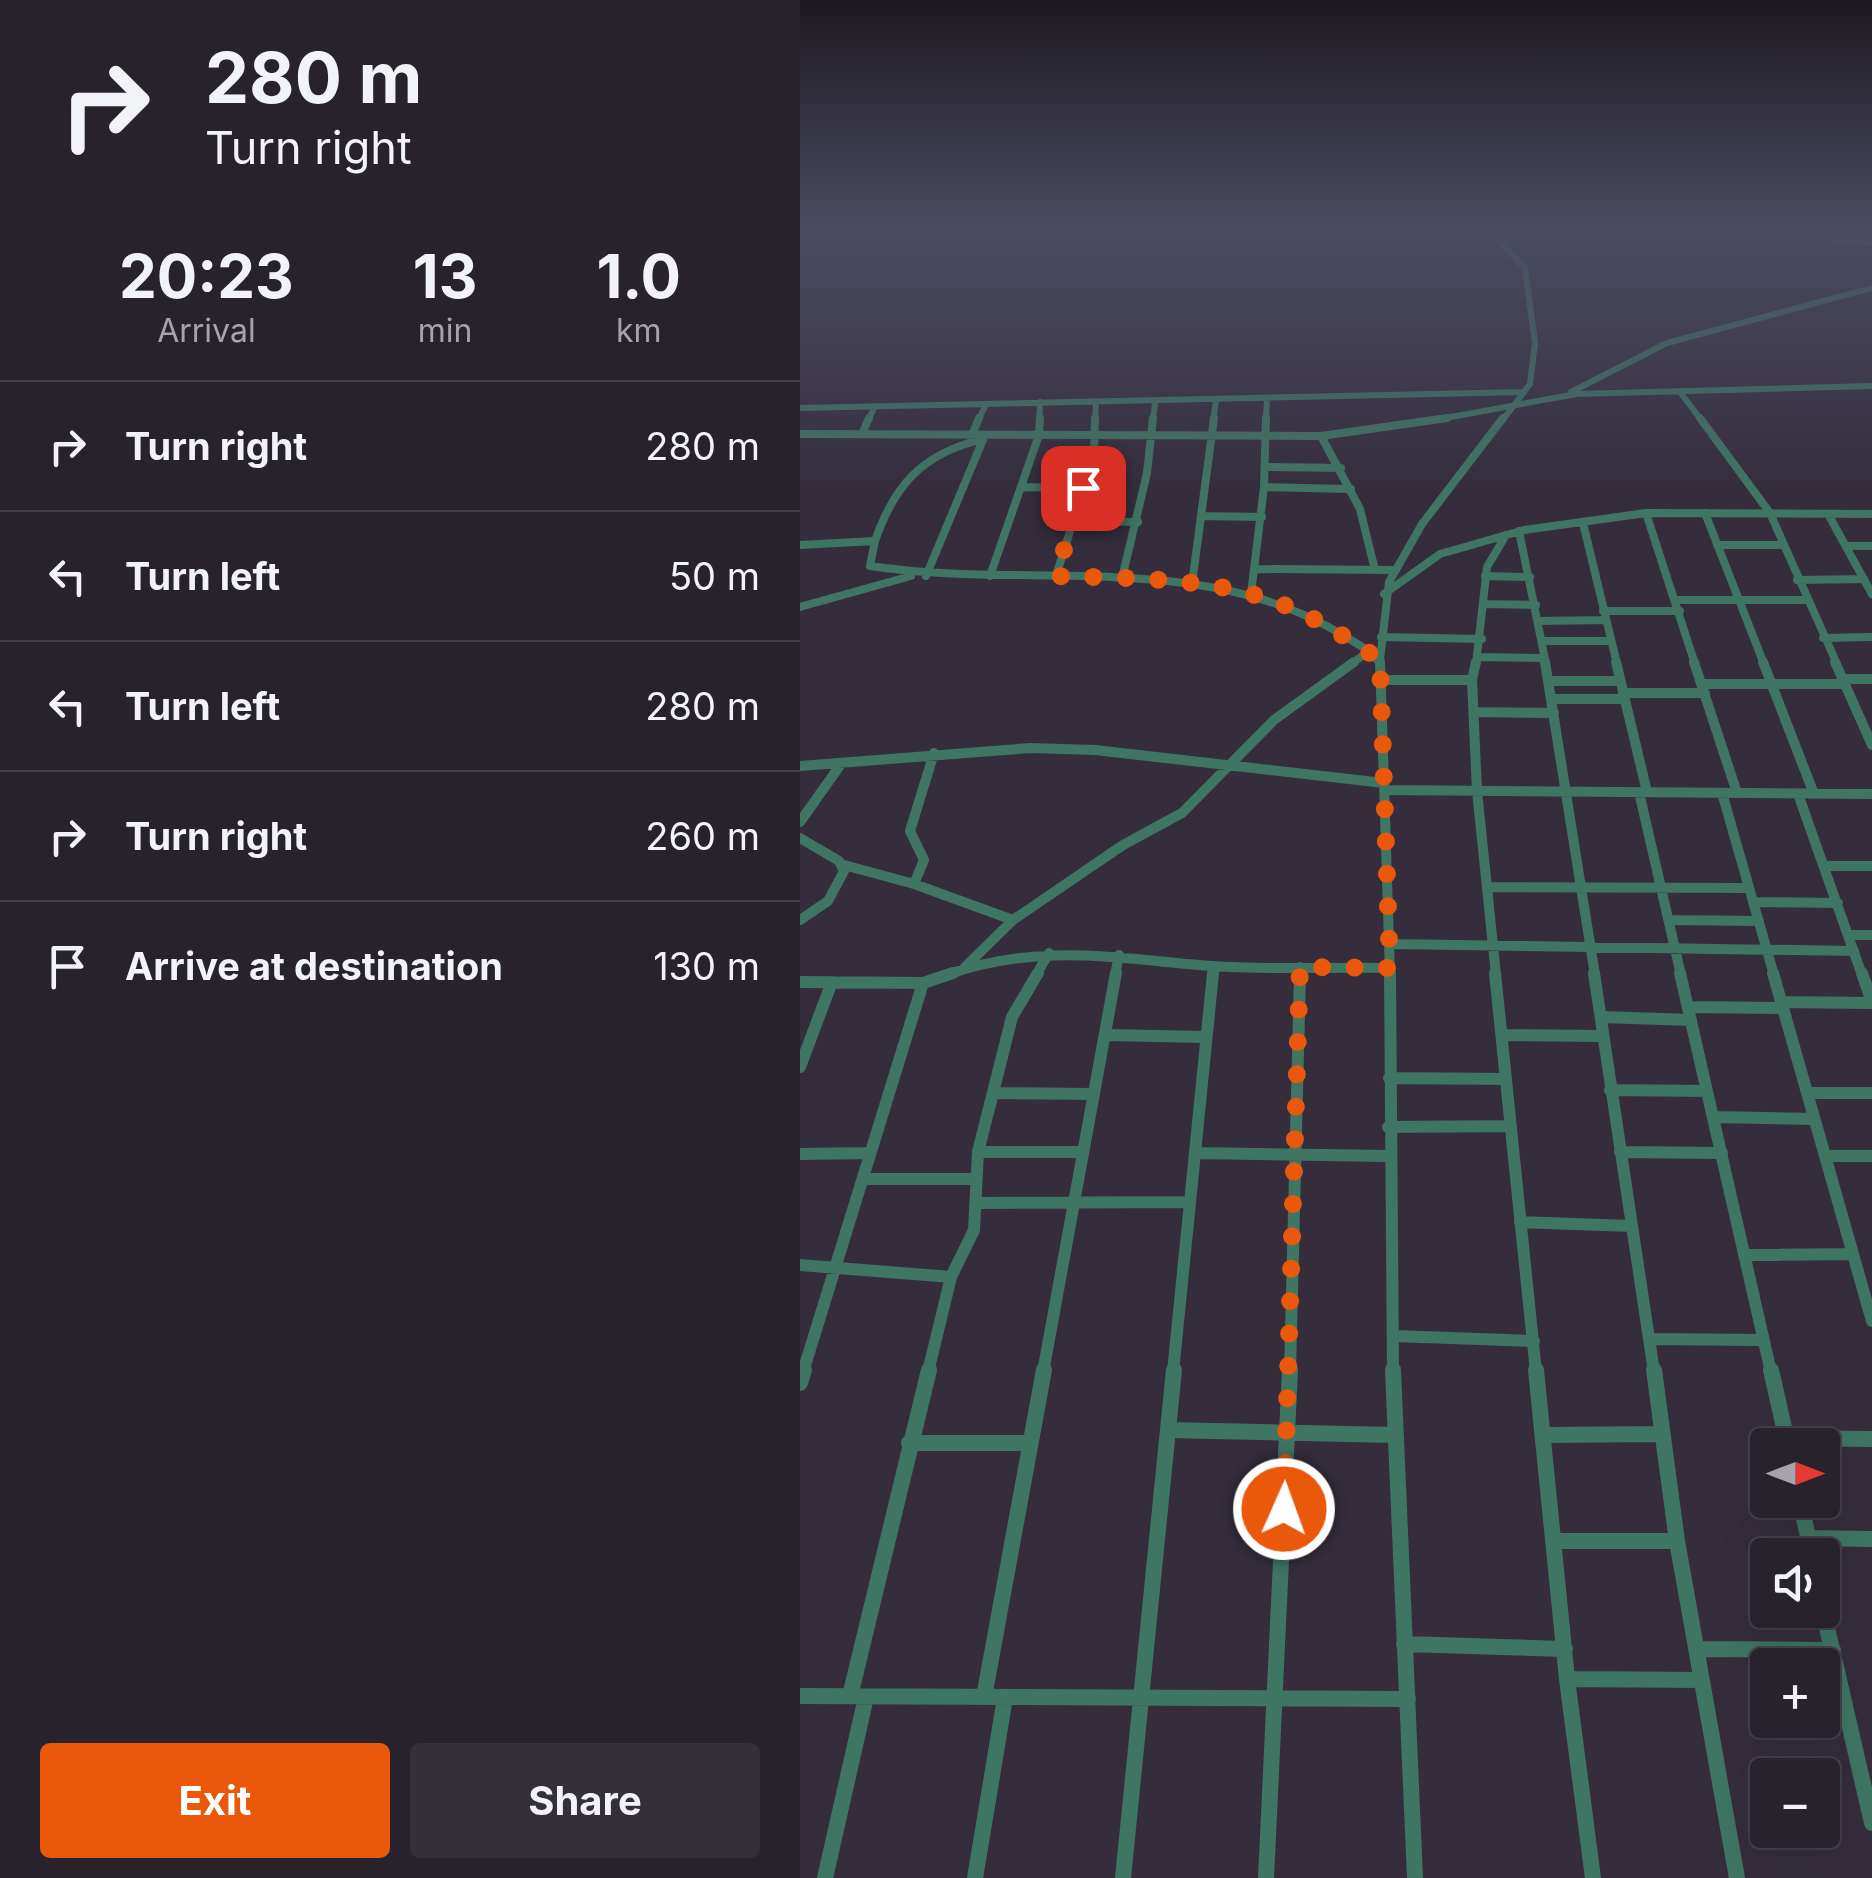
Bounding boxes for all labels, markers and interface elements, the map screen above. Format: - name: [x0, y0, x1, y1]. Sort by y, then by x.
- text: 280 m: [205, 35, 422, 120]
- icon: right: [40, 40, 170, 170]
- text: Turn right: [205, 120, 412, 175]
- text: 20:23: [119, 240, 294, 312]
- text: 13: [413, 240, 477, 312]
- text: 1.0: [596, 240, 681, 312]
- text: Arrival: [157, 311, 256, 350]
- text: min: [418, 311, 472, 350]
- text: km: [616, 311, 661, 350]
- icon: right: [40, 419, 95, 474]
- text: Turn right: [125, 423, 307, 469]
- text: 280 m: [645, 423, 760, 469]
- pin: [1041, 446, 1126, 531]
- icon: arrive: [1056, 461, 1111, 516]
- icon: left: [40, 549, 95, 604]
- text: Turn left: [125, 553, 280, 599]
- text: 50 m: [669, 553, 760, 599]
- icon: left: [40, 679, 95, 734]
- text: Turn left: [125, 683, 280, 729]
- text: 280 m: [645, 683, 760, 729]
- icon: right: [40, 809, 95, 864]
- text: Turn right: [125, 813, 307, 859]
- text: 260 m: [645, 813, 760, 859]
- icon: arrive: [40, 939, 95, 994]
- text: Arrive at destination: [125, 943, 503, 989]
- text: 130 m: [653, 943, 760, 989]
- north arrow: [1750, 1428, 1840, 1518]
- map controls: [1750, 1428, 1840, 1848]
- position arrow: [1232, 1457, 1336, 1561]
- button: sound: [1750, 1538, 1840, 1628]
- button: +: [1750, 1648, 1840, 1738]
- button: Exit: [40, 1743, 390, 1858]
- button: Share: [410, 1743, 760, 1858]
- button: −: [1750, 1758, 1840, 1848]

